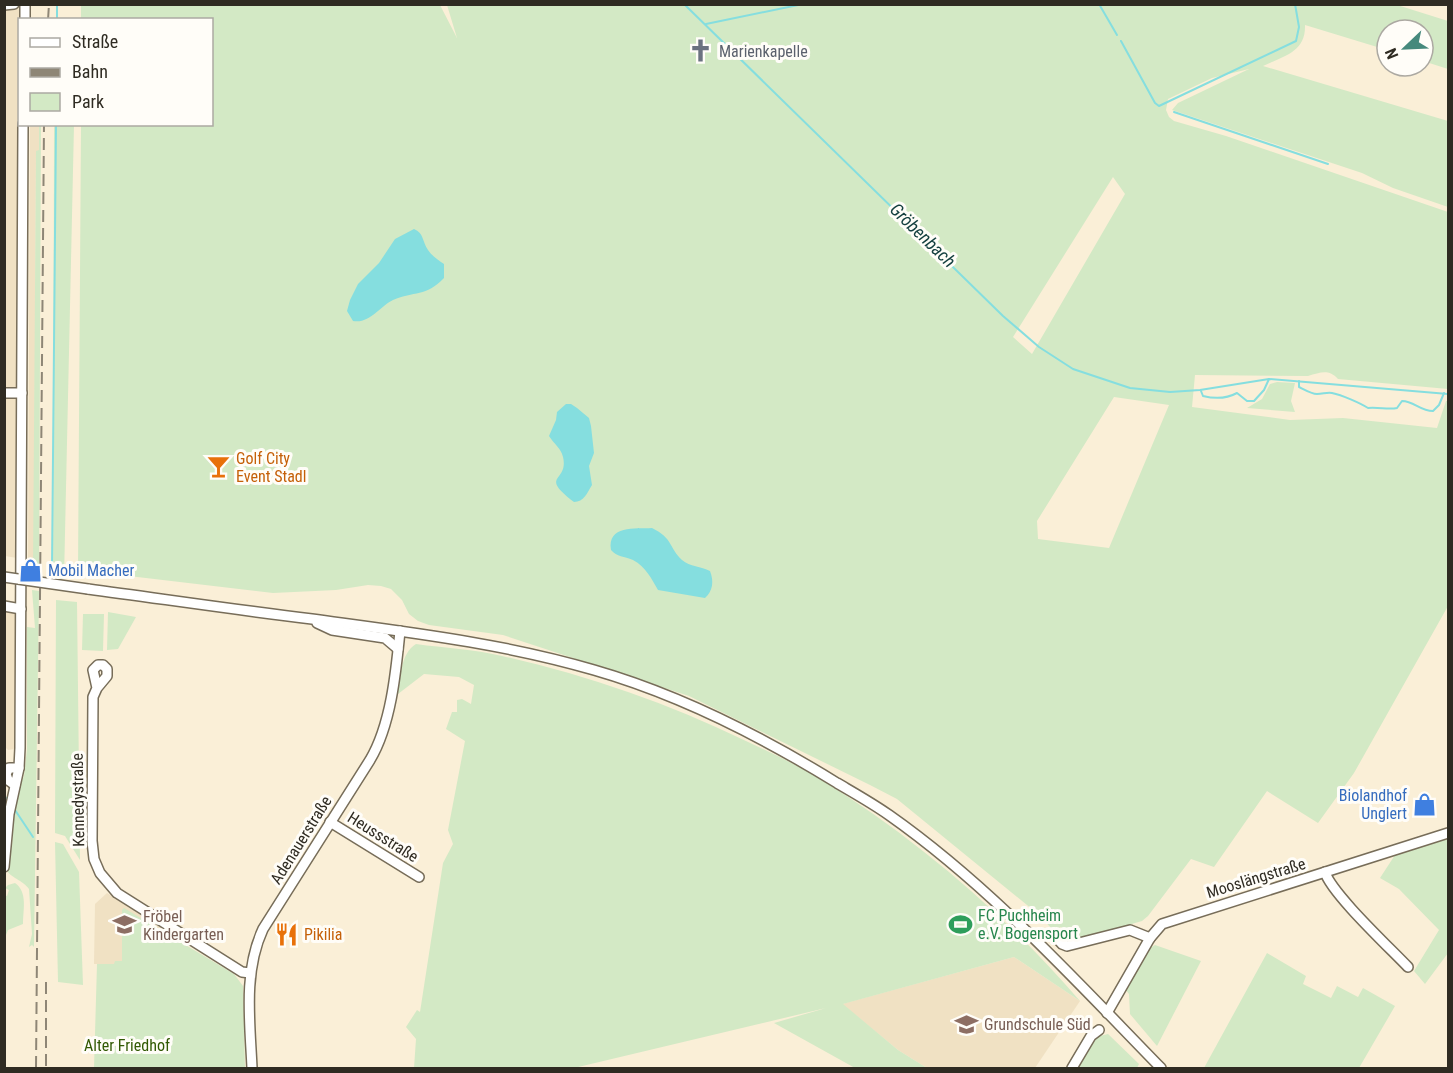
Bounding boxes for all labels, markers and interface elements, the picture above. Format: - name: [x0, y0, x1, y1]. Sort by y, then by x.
- legend: [18, 18, 213, 126]
- north arrow: [1375, 18, 1435, 78]
- text: Straße: [72, 31, 118, 52]
- church icon: Marienkapelle: [688, 38, 714, 64]
- place label: Marienkapelle: [719, 42, 808, 61]
- text: N: [1381, 45, 1402, 62]
- text: Bahn: [72, 61, 108, 82]
- text: Park: [72, 91, 104, 112]
- water label: Gröbenbach: [886, 199, 960, 271]
- place label: Golf City Event Stadl: [236, 449, 306, 486]
- bar icon: Golf City Event Stadl: [205, 454, 231, 480]
- shop icon: Mobil Macher: [17, 557, 43, 583]
- place label: Mobil Macher: [48, 561, 134, 580]
- street label: Kennedystraße: [68, 753, 88, 847]
- place label: Biolandhof Unglert: [1339, 786, 1407, 823]
- shop icon: Biolandhof Unglert: [1412, 791, 1438, 817]
- street label: Adenauerstraße: [266, 792, 336, 888]
- street label: Heussstraße: [344, 808, 422, 866]
- street label: Mooslängstraße: [1204, 854, 1308, 902]
- place label: FC Puchheim e.V. Bogensport: [978, 906, 1078, 943]
- place label: Fröbel Kindergarten: [143, 907, 224, 944]
- sports icon: FC Puchheim e.V. Bogensport: [947, 911, 973, 937]
- school or university icon: Fröbel Kindergarten: [112, 912, 138, 938]
- restaurant icon: Pikilia: [273, 921, 299, 947]
- place label: Pikilia: [304, 925, 342, 944]
- school or university icon: Grundschule Süd: [953, 1011, 979, 1037]
- place label: Grundschule Süd: [984, 1015, 1091, 1034]
- park label: Alter Friedhof: [84, 1036, 170, 1055]

